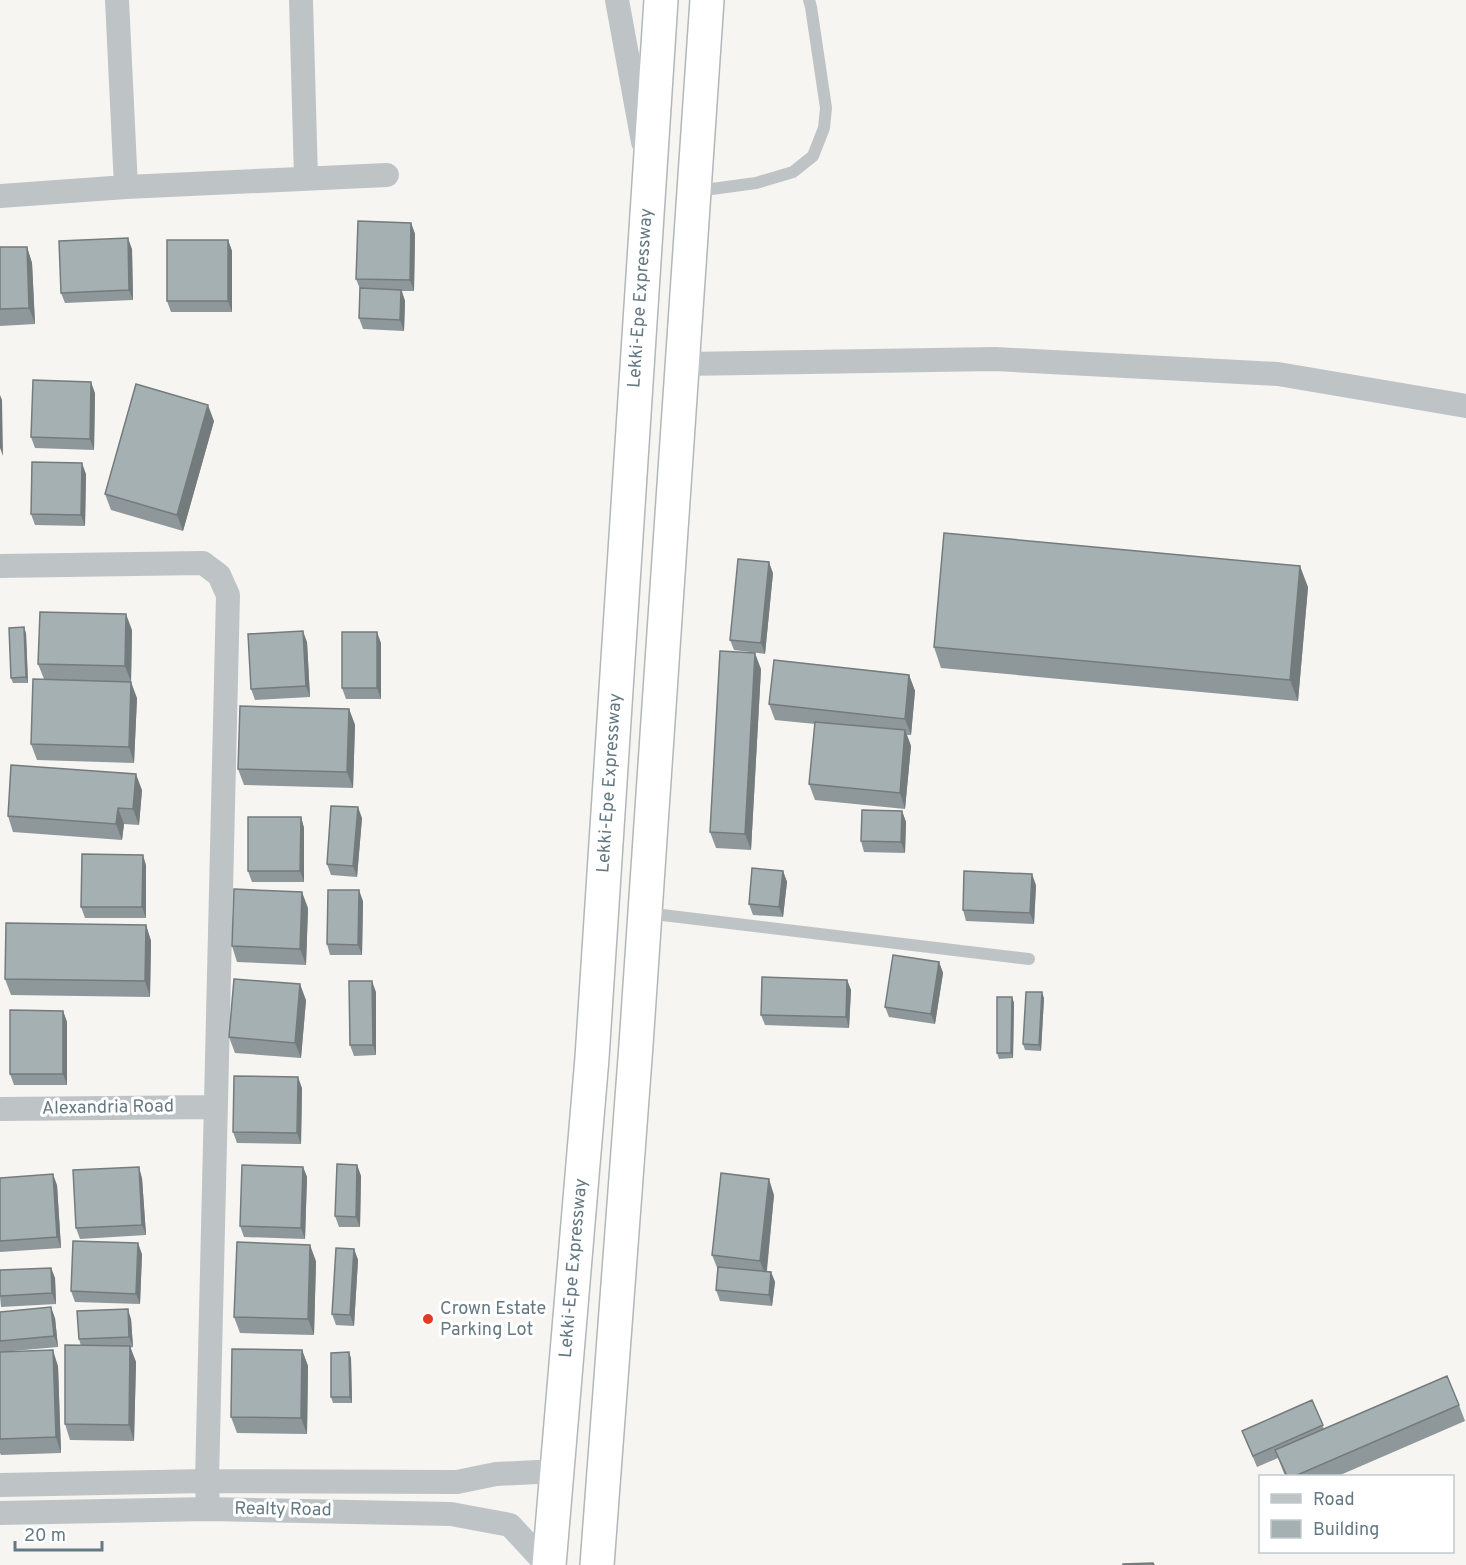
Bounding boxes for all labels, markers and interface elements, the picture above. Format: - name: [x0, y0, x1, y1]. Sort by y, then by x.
- street label: Lekki-Epe Expressway: [623, 207, 659, 389]
- street label: Lekki-Epe Expressway: [592, 692, 628, 874]
- street label: Alexandria Road: [42, 1095, 174, 1121]
- street label: Lekki-Epe Expressway: [555, 1177, 593, 1359]
- place label: Crown Estate Parking Lot: [440, 1298, 546, 1342]
- marker: Crown Estate Parking Lot: [421, 1312, 435, 1326]
- legend: [1259, 1475, 1454, 1553]
- text: Road: [1313, 1489, 1355, 1512]
- street label: Realty Road: [234, 1498, 332, 1522]
- scale bar: [15, 1514, 102, 1552]
- text: Building: [1313, 1519, 1379, 1542]
- text: 20 m: [24, 1525, 66, 1548]

